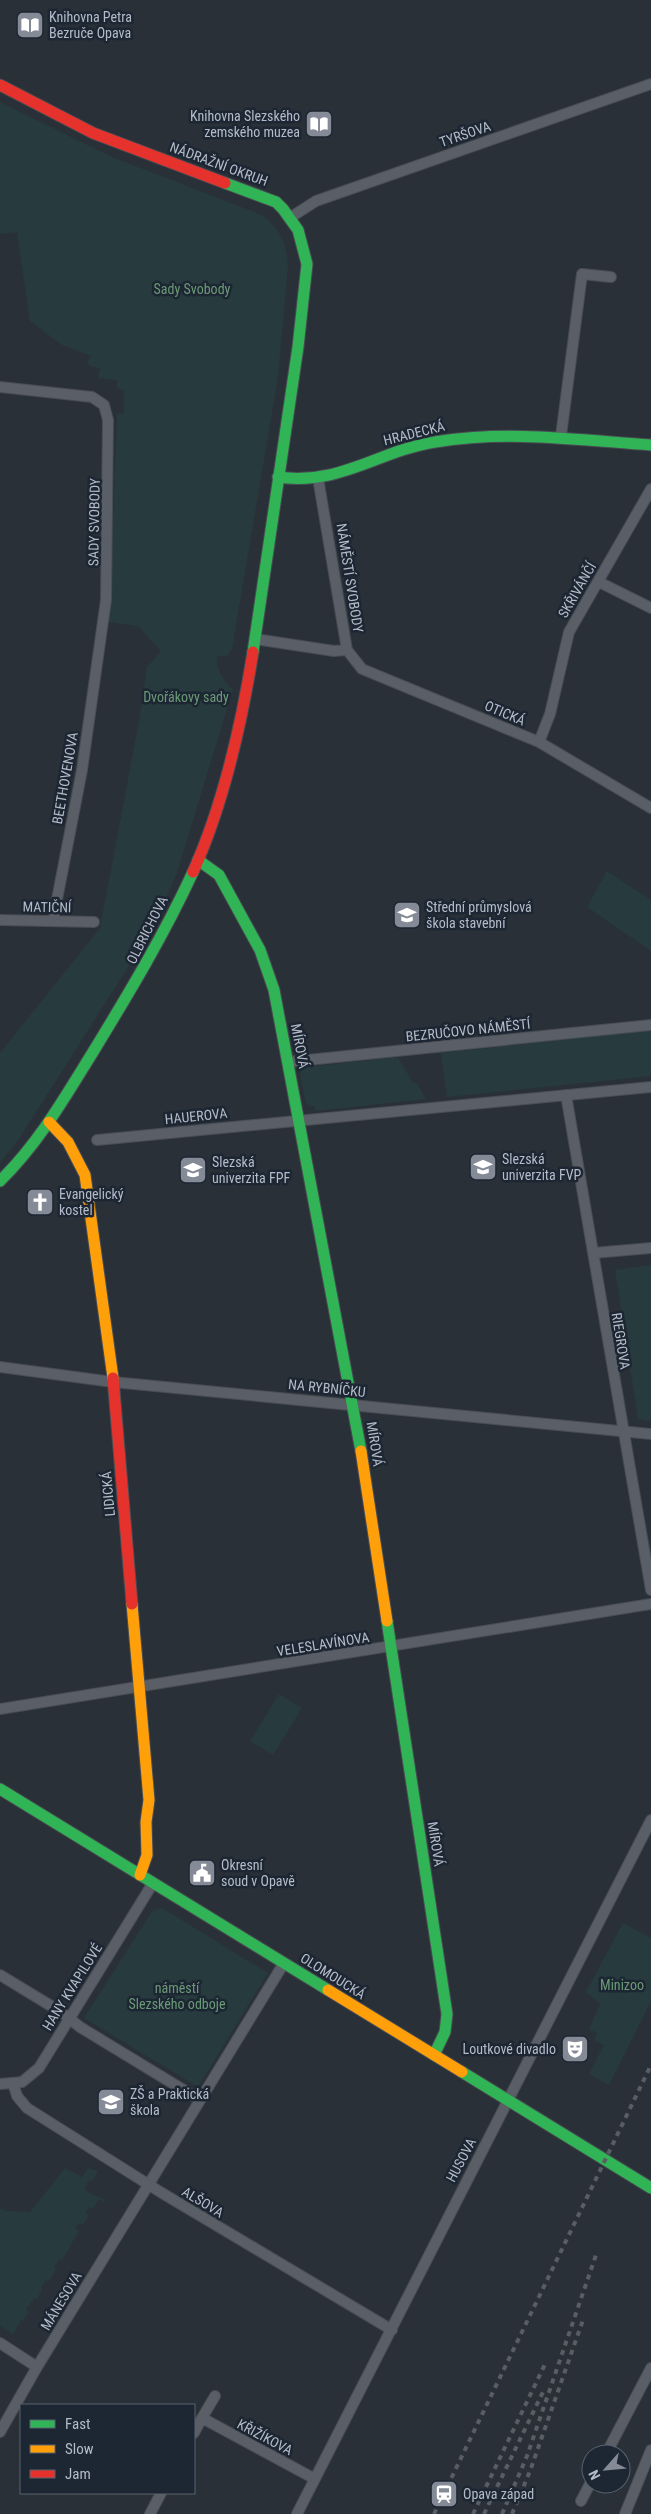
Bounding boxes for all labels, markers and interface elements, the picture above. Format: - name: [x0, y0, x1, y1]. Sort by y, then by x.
- place label: Knihovna Petra Bezruče Opava: [49, 9, 132, 41]
- library icon: Knihovna Petra Bezruče Opava: [15, 10, 45, 40]
- place label: Knihovna Slezského zemského muzea: [190, 108, 300, 140]
- library icon: Knihovna Slezského zemského muzea: [304, 109, 334, 139]
- street label: TYRŠOVA: [437, 117, 493, 150]
- street label: NÁDRAŽNÍ OKRUH: [168, 138, 271, 189]
- park label: Sady Svobody: [154, 281, 231, 297]
- street label: HRADECKÁ: [381, 417, 446, 448]
- street label: SADY SVOBODY: [85, 477, 103, 566]
- street label: NÁMĚSTÍ SVOBODY: [333, 522, 368, 634]
- street label: SKŘIVÁNČÍ: [554, 559, 600, 621]
- park label: Dvořákovy sady: [143, 689, 229, 705]
- street label: OTICKÁ: [482, 696, 528, 729]
- street label: BEETHOVENOVA: [49, 731, 81, 825]
- street label: OLBRICHOVA: [123, 893, 171, 967]
- street label: MATIČNÍ: [22, 898, 72, 915]
- place label: Střední průmyslová škola stavební: [426, 899, 532, 931]
- school or university icon: Střední průmyslová škola stavební: [392, 900, 422, 930]
- street label: BEZRUČOVO NÁMĚSTÍ: [405, 1014, 532, 1045]
- street label: MÍROVÁ: [288, 1022, 313, 1070]
- street label: HAUEROVA: [164, 1105, 228, 1127]
- place label: Slezská univerzita FVP: [502, 1151, 581, 1183]
- school or university icon: Slezská univerzita FVP: [468, 1152, 498, 1182]
- place label: Slezská univerzita FPF: [212, 1154, 290, 1186]
- school or university icon: Slezská univerzita FPF: [178, 1155, 208, 1185]
- place label: Evangelický kostel: [59, 1186, 124, 1218]
- church icon: Evangelický kostel: [25, 1187, 55, 1217]
- street label: RIEGROVA: [609, 1311, 633, 1371]
- street label: NA RYBNÍČKU: [287, 1375, 367, 1400]
- street label: MÍROVÁ: [364, 1420, 387, 1468]
- street label: LIDICKÁ: [97, 1471, 118, 1517]
- street label: VELESLAVÍNOVA: [275, 1628, 371, 1659]
- street label: MÍROVÁ: [425, 1820, 448, 1868]
- place label: Okresní soud v Opavě: [221, 1857, 295, 1889]
- public building icon: Okresní soud v Opavě: [187, 1858, 217, 1888]
- street label: HANY KVAPILOVÉ: [38, 1940, 105, 2033]
- street label: OLOMOUCKÁ: [298, 1949, 369, 2002]
- park label: Minizoo: [600, 1977, 644, 1993]
- park label: náměstí Slezského odboje: [129, 1980, 226, 2012]
- theatre icon: Loutkové divadlo: [560, 2034, 590, 2064]
- place label: Loutkové divadlo: [463, 2041, 556, 2057]
- place label: ZŠ a Praktická škola: [130, 2085, 209, 2118]
- school or university icon: ZŠ a Praktická škola: [96, 2087, 126, 2117]
- street label: HUSOVA: [443, 2135, 479, 2185]
- street label: ALŠOVA: [179, 2183, 227, 2221]
- street label: MÁNESOVA: [36, 2268, 85, 2333]
- legend: [20, 2404, 195, 2494]
- text: Fast: [65, 2415, 90, 2433]
- street label: KŘIŽÍKOVA: [235, 2415, 296, 2458]
- text: Slow: [65, 2440, 94, 2458]
- north arrow: [581, 2444, 631, 2494]
- text: Jam: [65, 2465, 91, 2483]
- text: N: [585, 2467, 603, 2482]
- station icon: Opava západ: [429, 2479, 459, 2509]
- place label: Opava západ: [463, 2486, 534, 2502]

